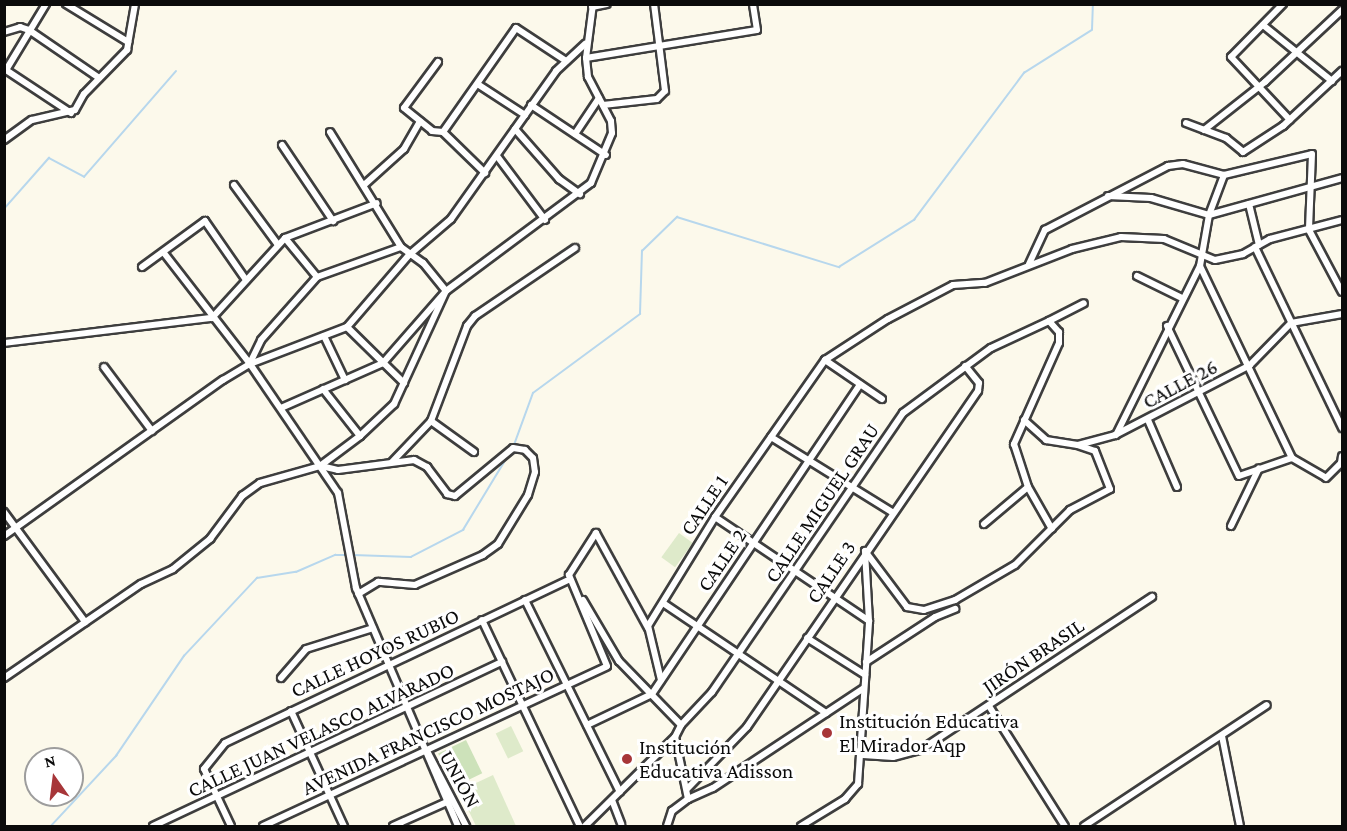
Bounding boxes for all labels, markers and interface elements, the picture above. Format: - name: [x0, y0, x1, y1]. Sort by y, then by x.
- street label: CALLE 26: [1138, 354, 1222, 414]
- street label: CALLE MIGUEL GRAU: [759, 419, 885, 587]
- street label: CALLE 1: [675, 470, 733, 540]
- street label: CALLE 2: [692, 524, 752, 596]
- street label: CALLE 3: [801, 536, 861, 608]
- street label: CALLE HOYOS RUBIO: [287, 603, 463, 703]
- street label: JIRÓN BRASIL: [977, 613, 1089, 699]
- street label: CALLE JUAN VELASCO ALVARADO: [184, 657, 458, 803]
- street label: AVENIDA FRANCISCO MOSTAJO: [298, 661, 558, 801]
- place label: Institución Educativa El Mirador Aqp: [839, 708, 1019, 758]
- marker: Institución Educativa El Mirador Aqp: [820, 726, 834, 740]
- place label: Institución Educativa Adisson: [639, 734, 793, 784]
- street label: UNIÓN: [434, 746, 486, 812]
- north arrow: [24, 747, 84, 807]
- text: N: [43, 751, 57, 771]
- marker: Institución Educativa Adisson: [620, 752, 634, 766]

